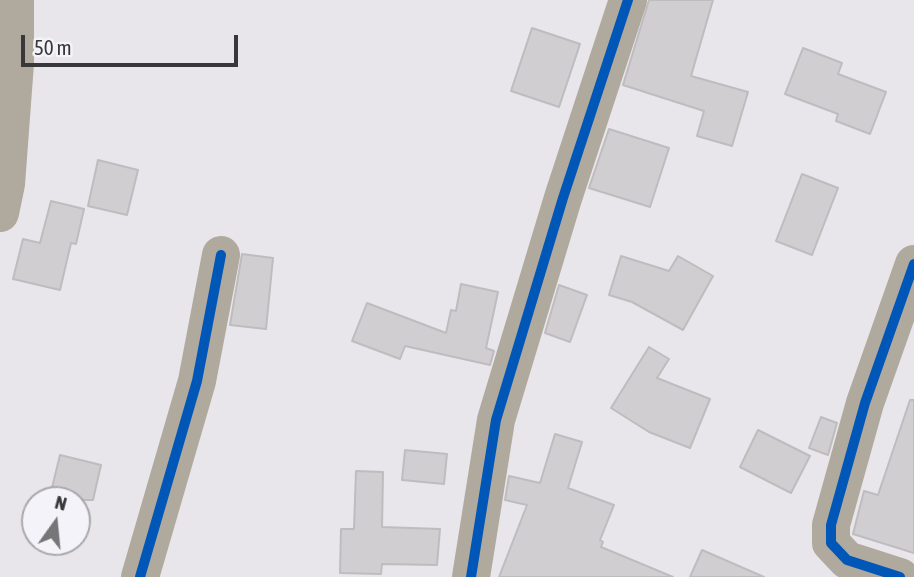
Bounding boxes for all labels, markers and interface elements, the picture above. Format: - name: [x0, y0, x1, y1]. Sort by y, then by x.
- scale bar: [24, 21, 242, 65]
- text: 50 m: [34, 35, 72, 59]
- north arrow: [21, 486, 91, 556]
- text: N: [53, 491, 69, 515]

